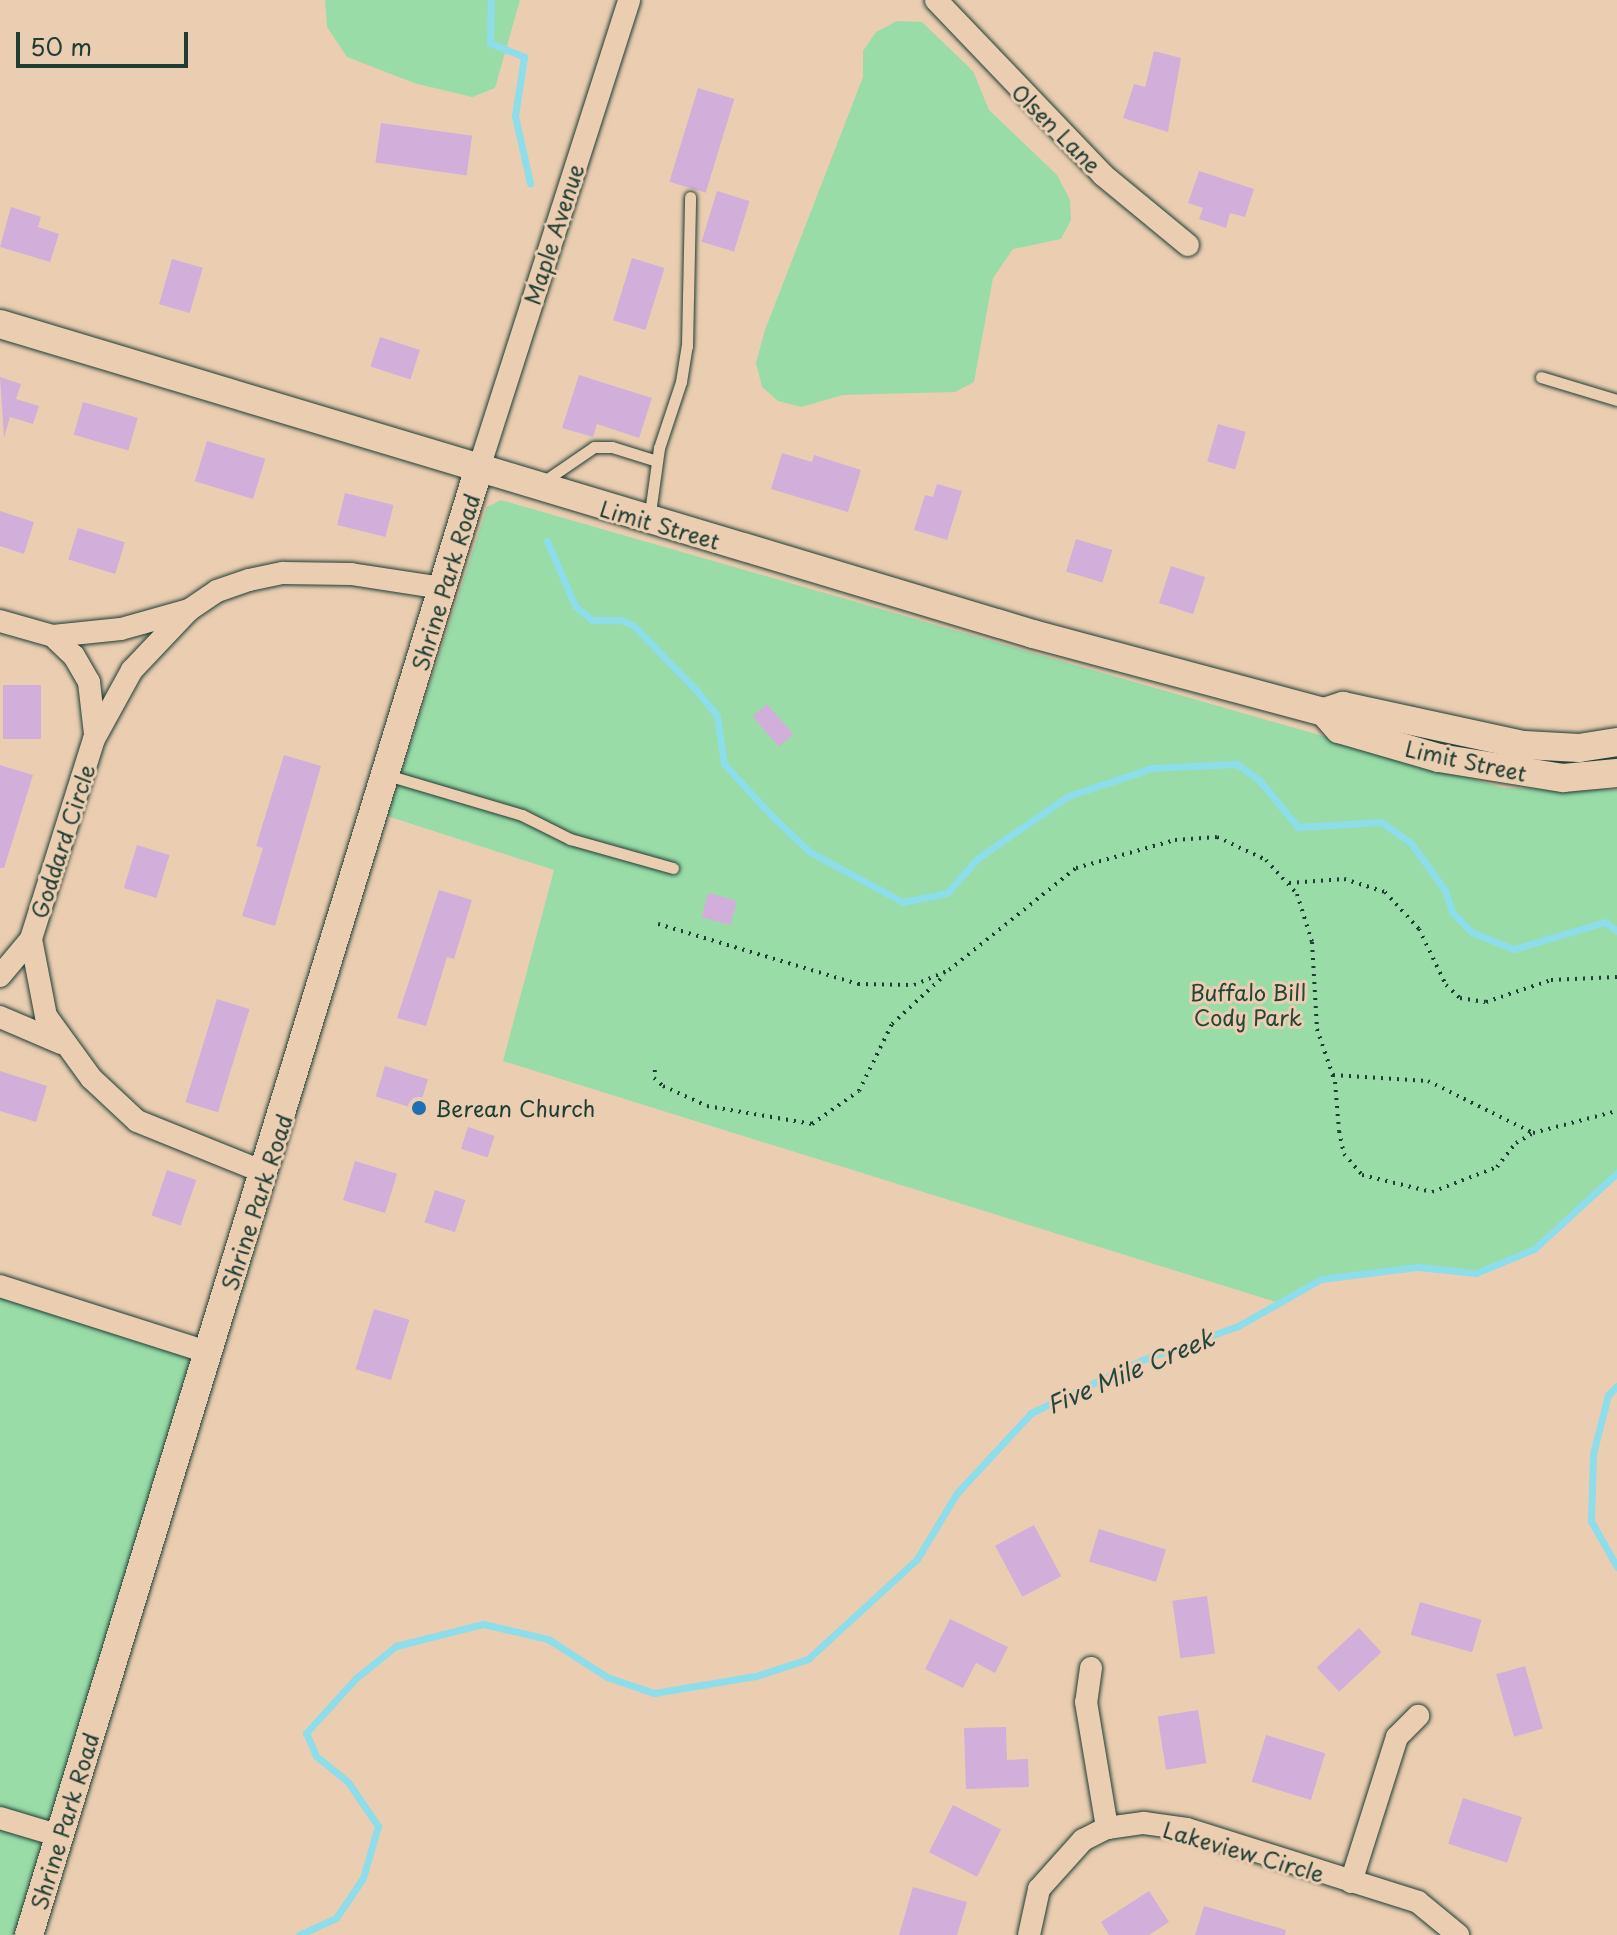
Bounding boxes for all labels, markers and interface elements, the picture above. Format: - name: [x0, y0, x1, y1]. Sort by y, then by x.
- scale bar: [20, 16, 192, 66]
- text: 50 m: [30, 28, 92, 64]
- street label: Olsen Lane: [1007, 78, 1107, 178]
- street label: Maple Avenue: [518, 160, 588, 308]
- street label: Shrine Park Road: [405, 490, 485, 674]
- street label: Limit Street: [596, 494, 724, 554]
- street label: Limit Street: [1401, 734, 1531, 786]
- street label: Goddard Circle: [24, 760, 100, 922]
- park label: Buffalo Bill Cody Park: [1189, 978, 1307, 1030]
- place label: Berean Church: [435, 1095, 595, 1121]
- marker: Berean Church: [410, 1099, 428, 1117]
- street label: Shrine Park Road: [215, 1110, 297, 1294]
- water label: Five Mile Creek: [1042, 1323, 1218, 1419]
- street label: Shrine Park Road: [24, 1729, 104, 1913]
- street label: Lakeview Circle: [1161, 1815, 1327, 1887]

